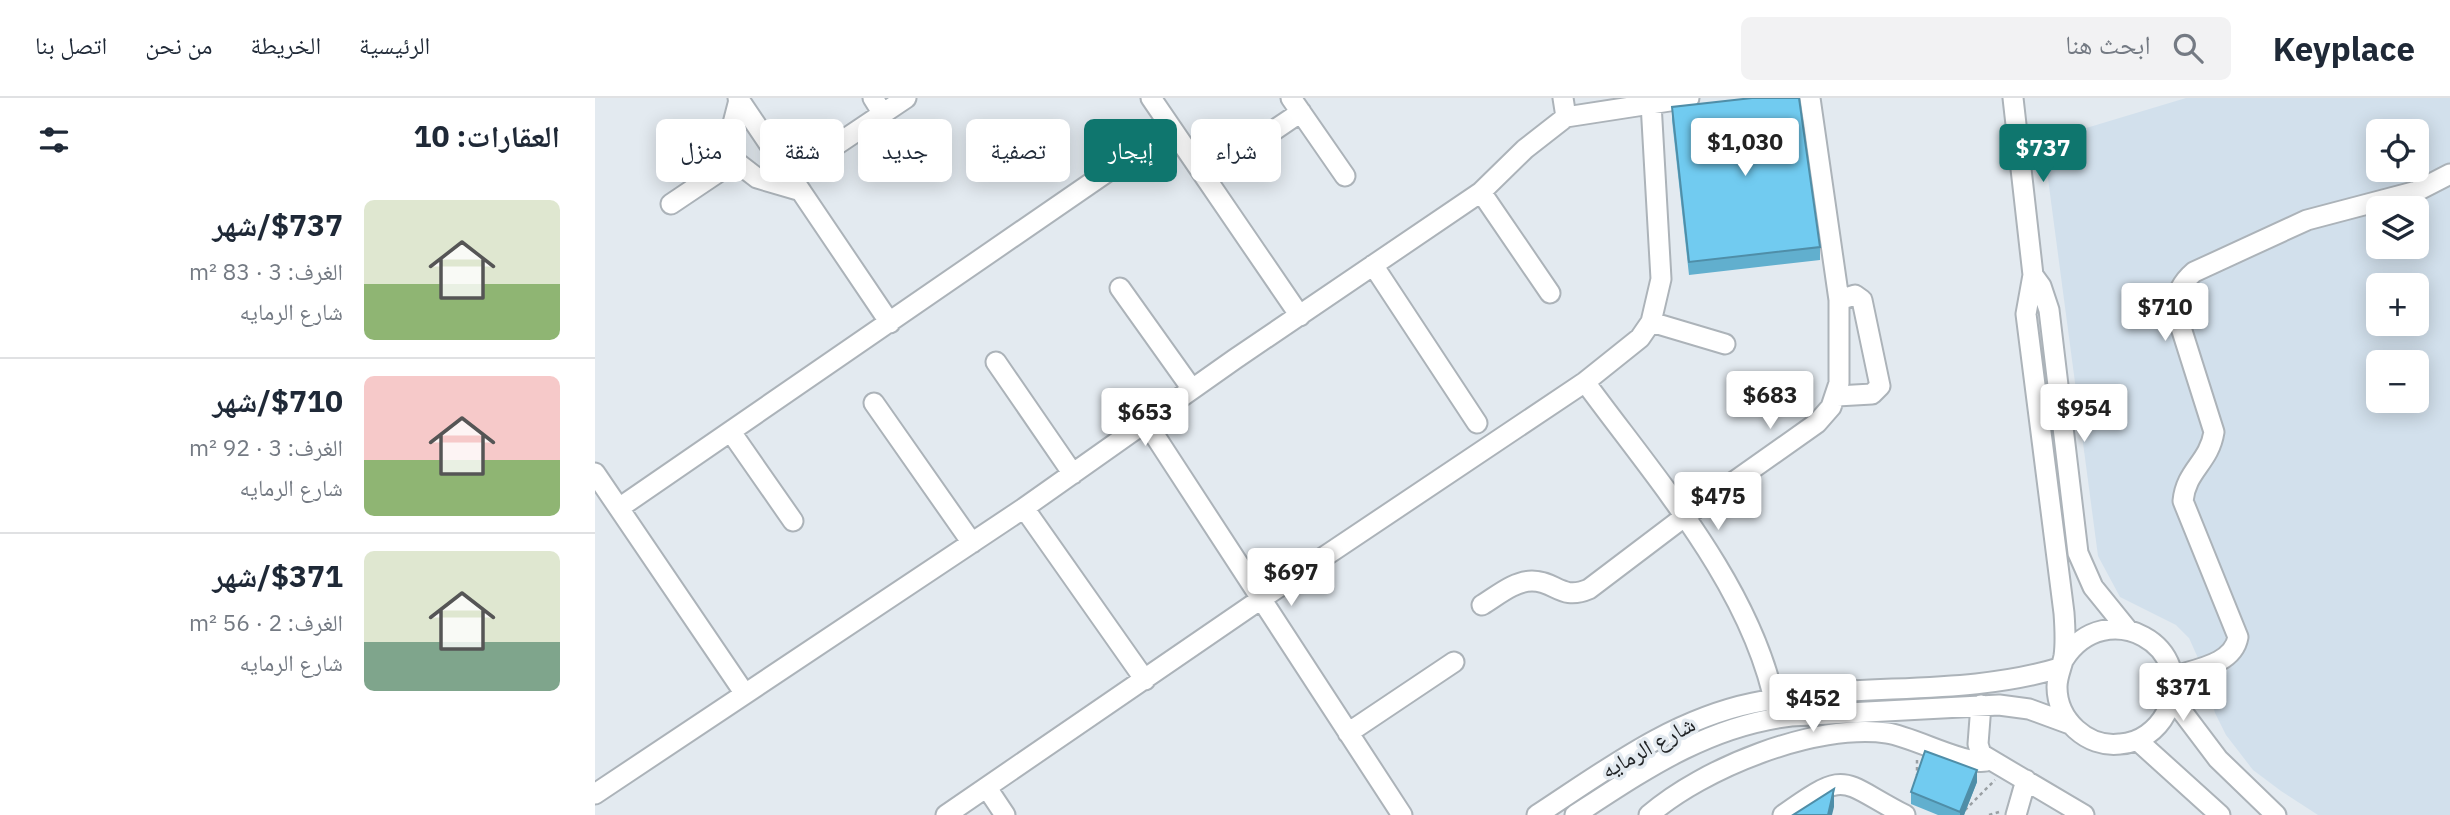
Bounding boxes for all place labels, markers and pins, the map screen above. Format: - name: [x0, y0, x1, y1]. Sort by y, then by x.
- pin: $1,030: [1688, 118, 1802, 178]
- pin: $737: [2002, 125, 2084, 184]
- pin: $710: [2124, 284, 2206, 343]
- pin: $683: [1729, 372, 1811, 431]
- pin: $954: [2043, 384, 2125, 444]
- pin: $653: [1104, 388, 1186, 448]
- pin: $475: [1677, 472, 1759, 532]
- pin: $697: [1250, 548, 1332, 608]
- pin: $371: [2142, 664, 2224, 723]
- pin: $452: [1772, 674, 1854, 734]

